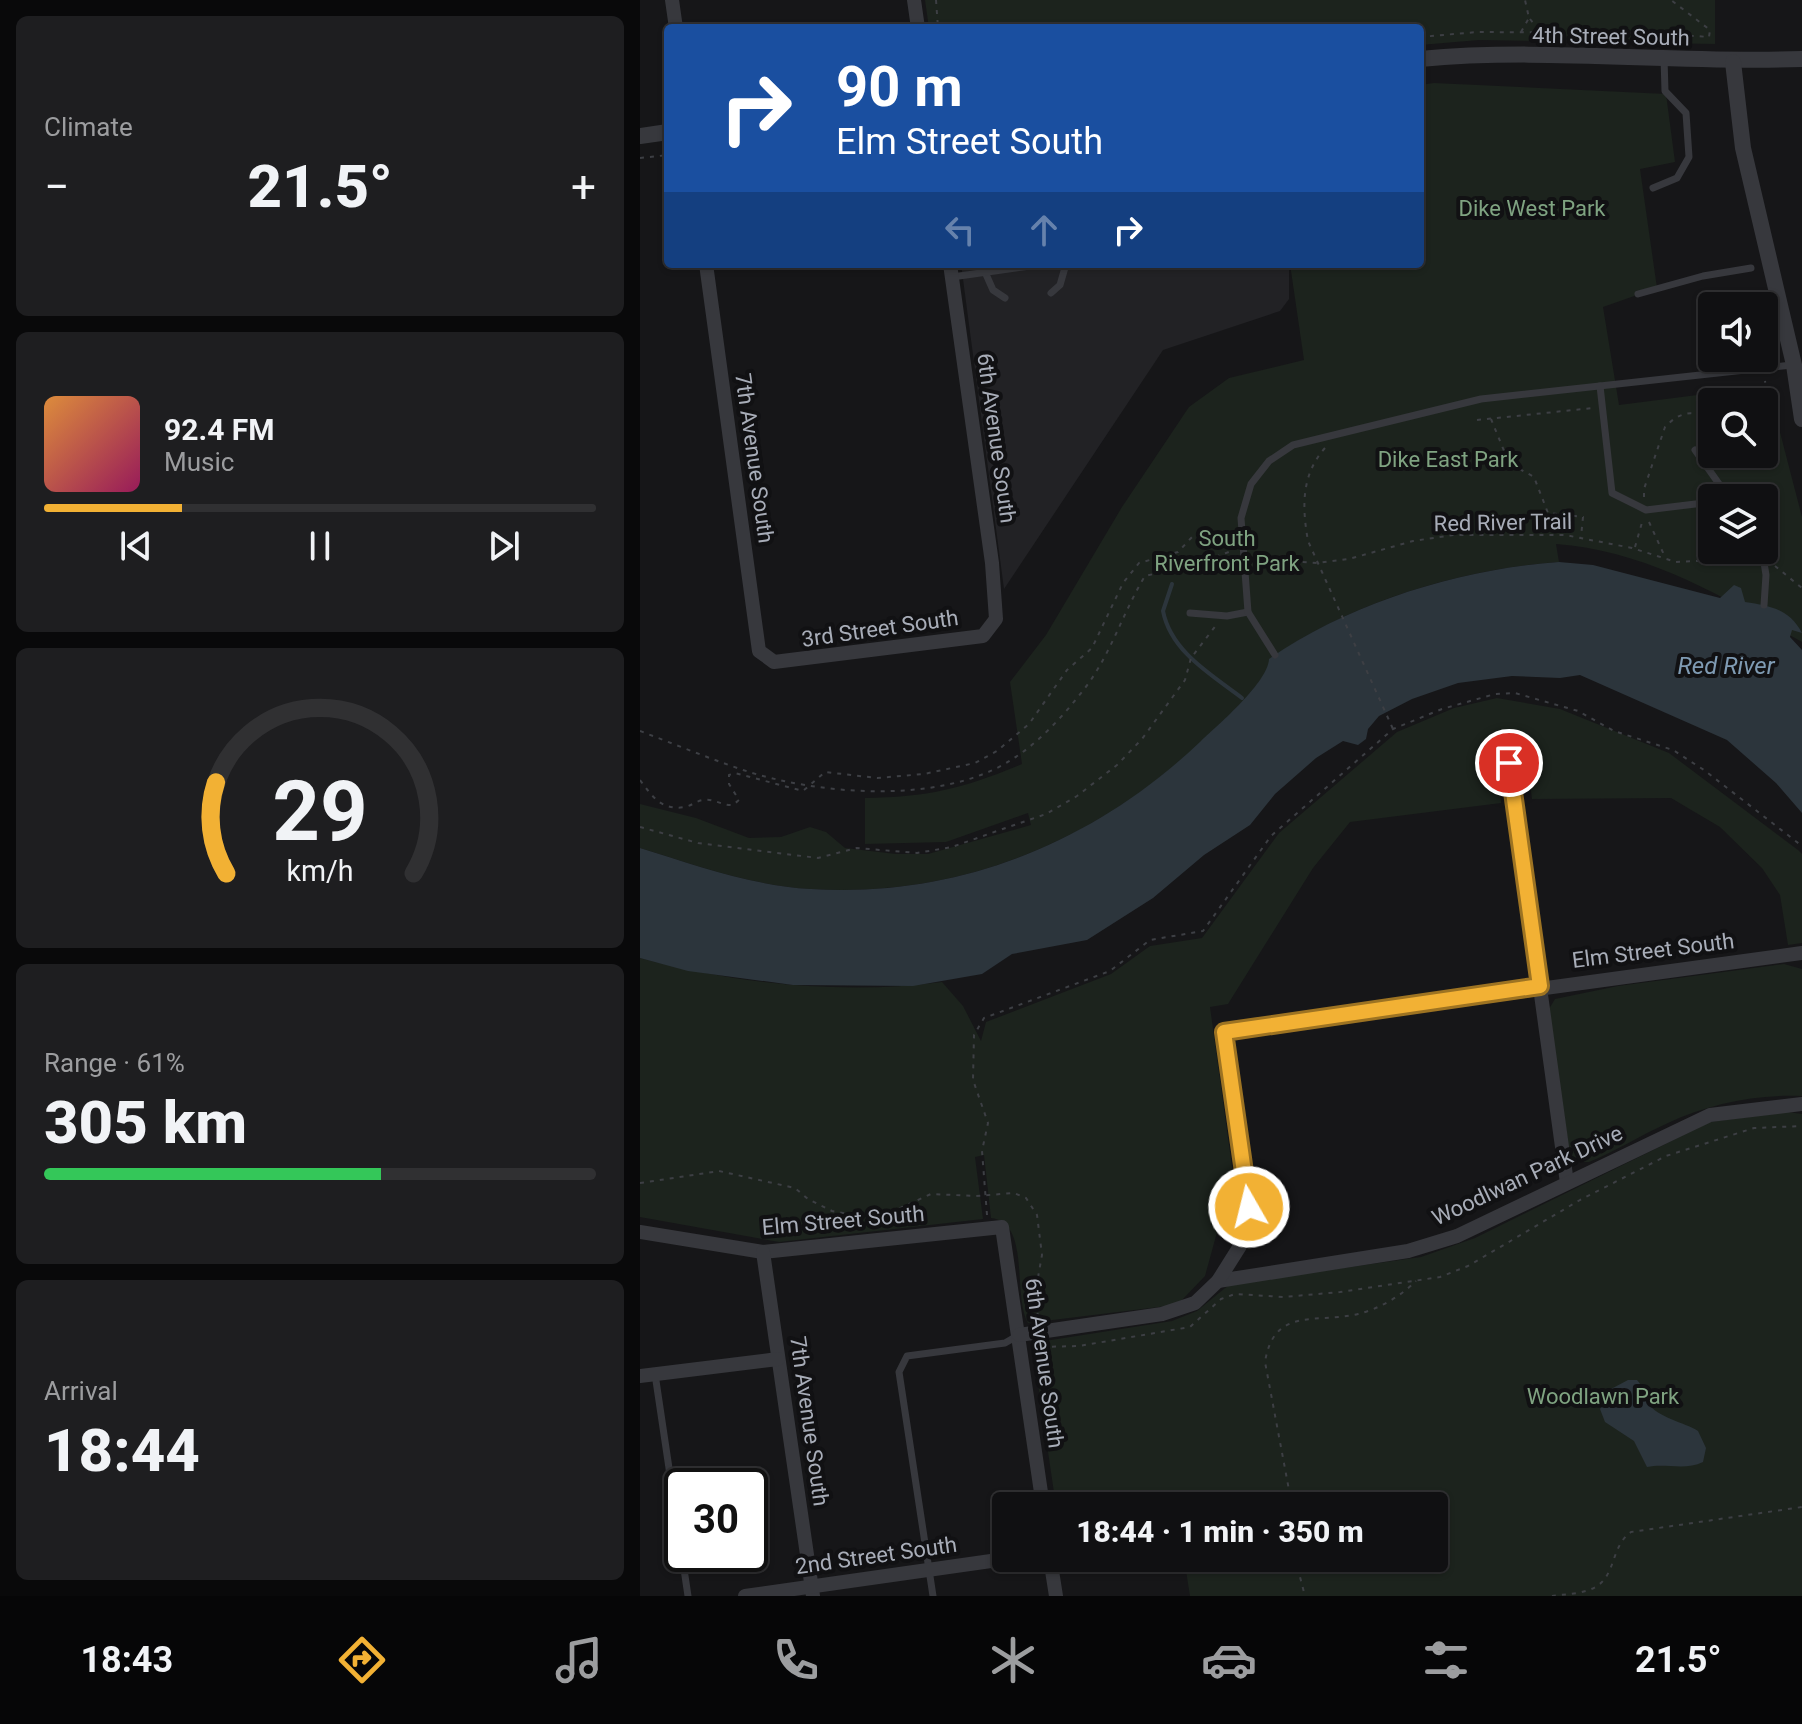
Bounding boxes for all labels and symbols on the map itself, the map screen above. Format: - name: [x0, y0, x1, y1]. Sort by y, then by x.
- street label: 4th Street South: [1532, 23, 1690, 50]
- park label: Dike West Park: [1458, 196, 1606, 221]
- street label: 6th Avenue South: [972, 351, 1021, 525]
- street label: 7th Avenue South: [730, 371, 779, 545]
- park label: Dike East Park: [1378, 447, 1519, 472]
- street label: Red River Trail: [1433, 509, 1573, 536]
- park label: South Riverfront Park: [1154, 526, 1300, 576]
- street label: 3rd Street South: [800, 605, 960, 652]
- water label: Red River: [1677, 652, 1776, 680]
- pin: [1475, 729, 1543, 797]
- street label: Elm Street South: [1571, 928, 1736, 973]
- street label: Woodlwan Park Drive: [1428, 1120, 1626, 1231]
- position arrow: [1207, 1165, 1291, 1249]
- street label: Elm Street South: [761, 1201, 925, 1240]
- street label: 6th Avenue South: [1020, 1276, 1069, 1450]
- street label: 7th Avenue South: [785, 1334, 834, 1508]
- park label: Woodlawn Park: [1527, 1384, 1680, 1409]
- speed limit sign: 30: [664, 1468, 768, 1572]
- street label: 2nd Street South: [794, 1532, 958, 1579]

